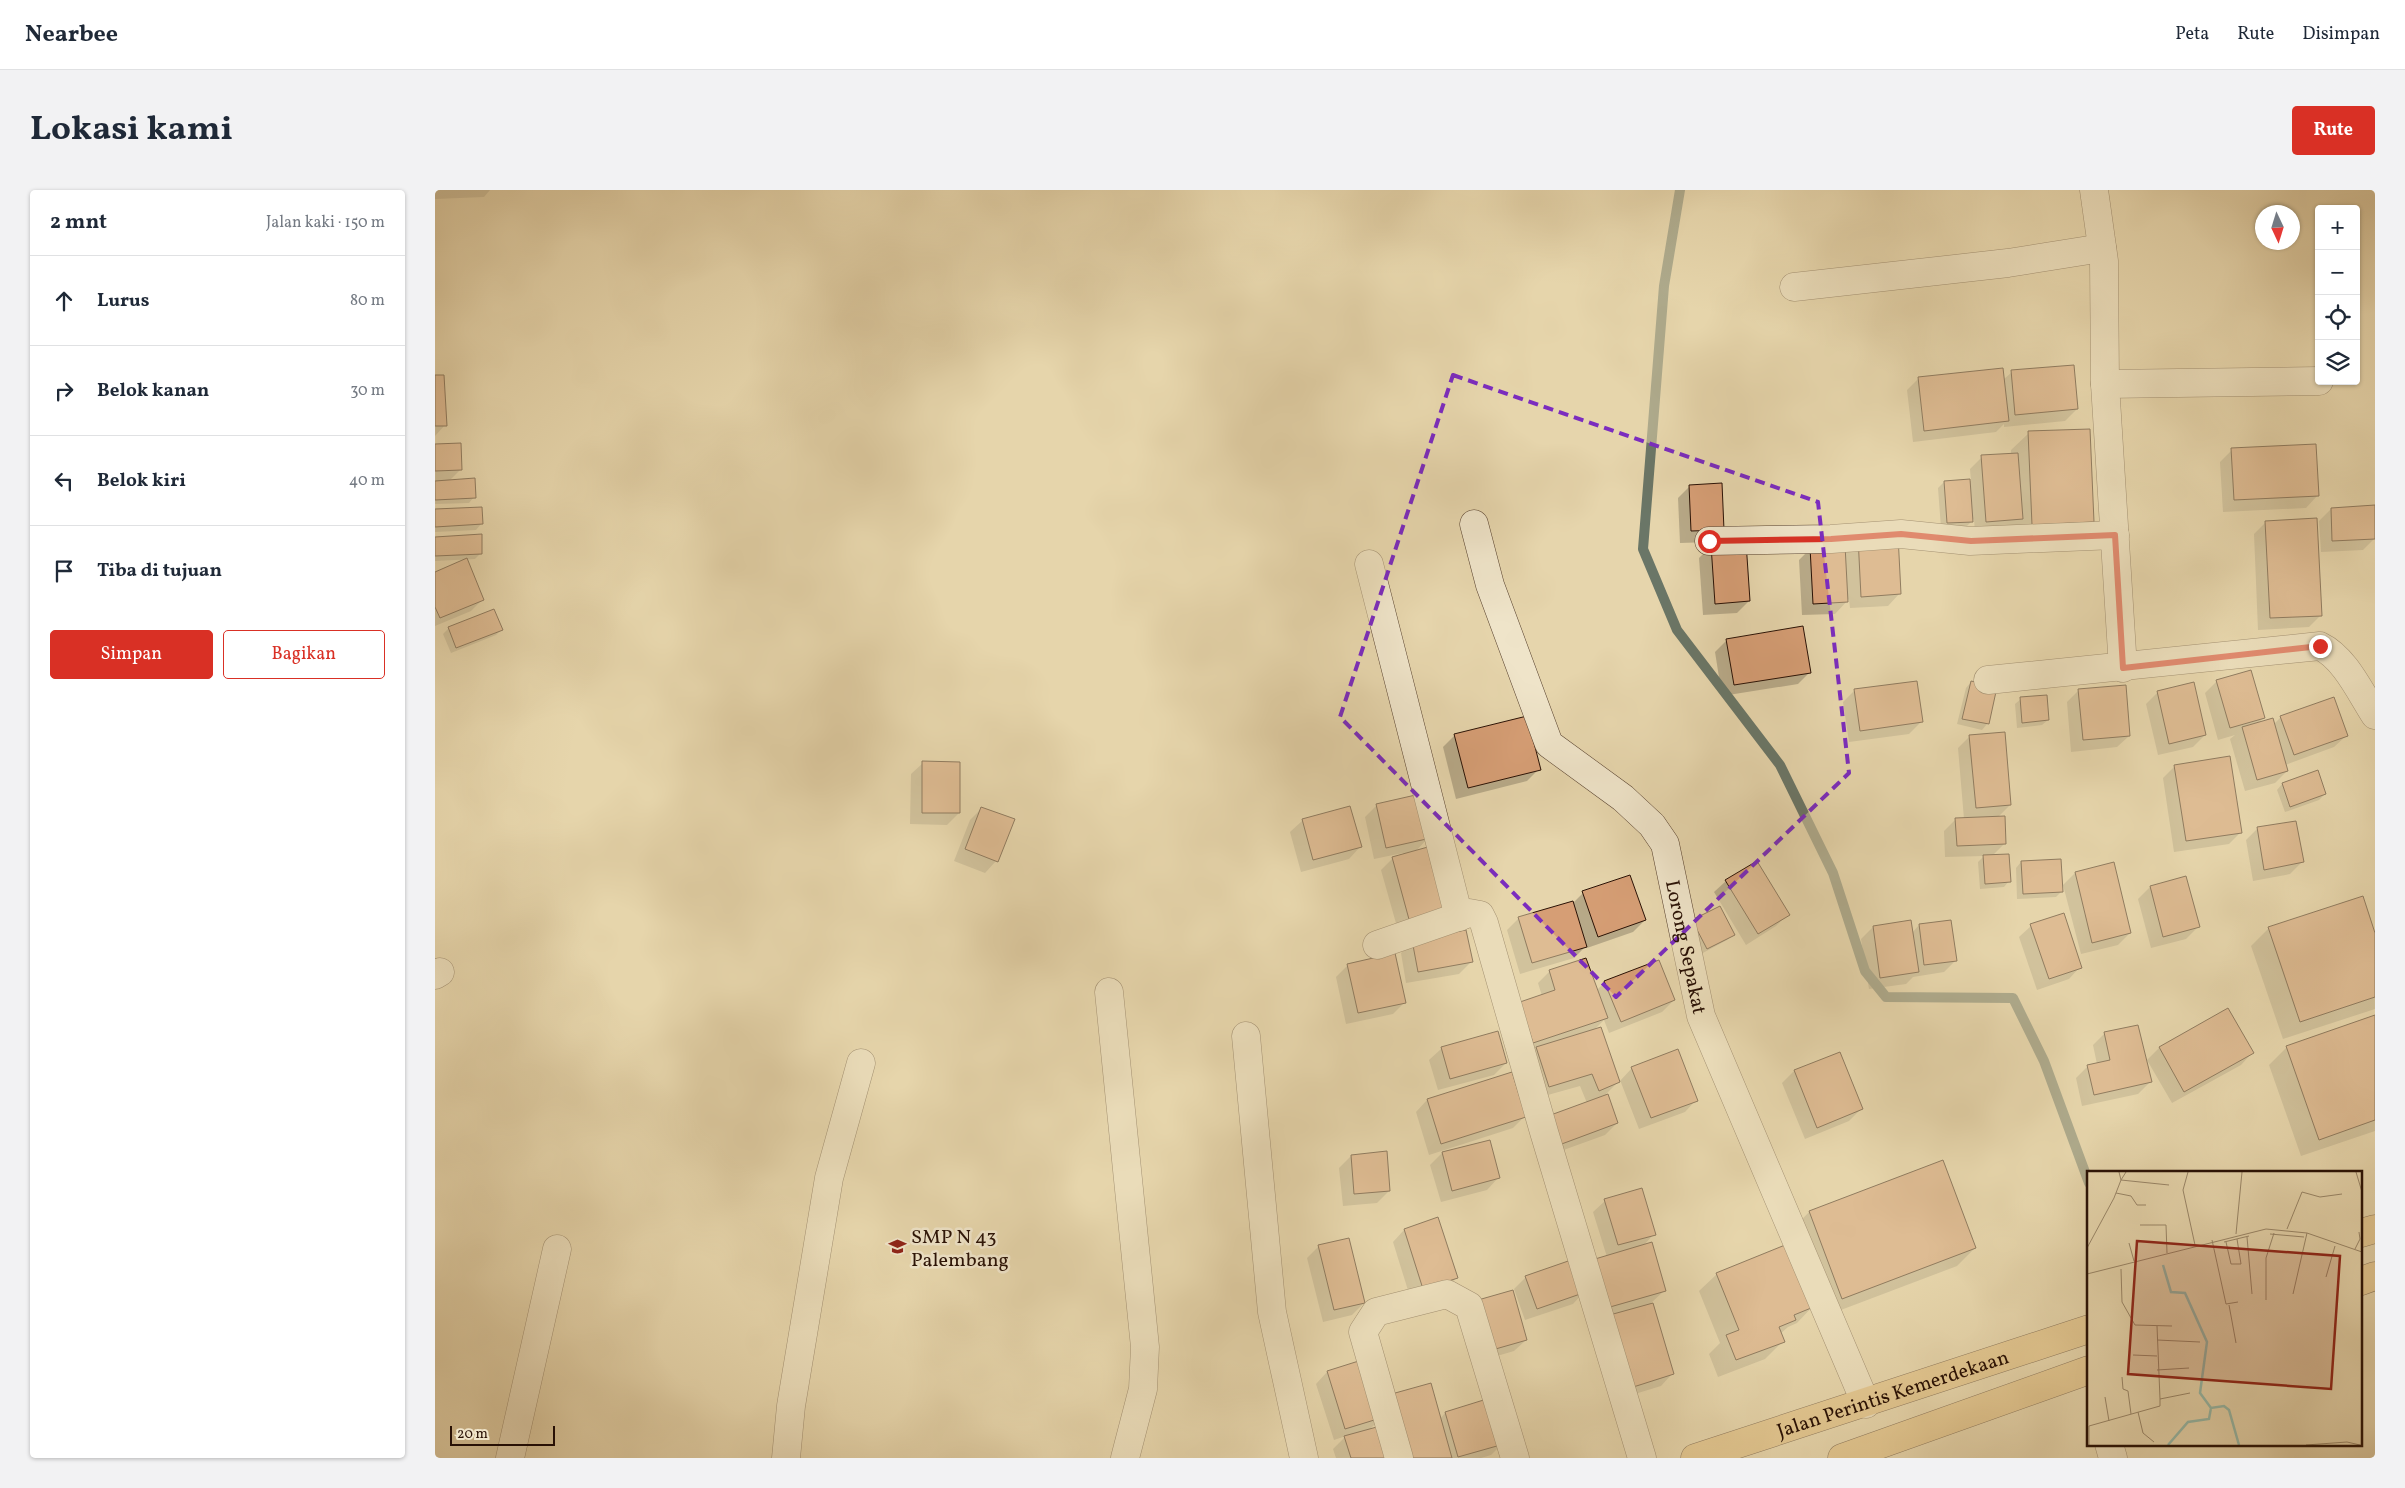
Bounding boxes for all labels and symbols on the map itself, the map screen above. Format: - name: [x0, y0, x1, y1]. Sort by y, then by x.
- north arrow: [2255, 205, 2300, 250]
- route start: [1698, 530, 1721, 553]
- route end: [2309, 635, 2332, 658]
- street label: Lorong Sepakat: [1657, 878, 1712, 1017]
- inset map: [2087, 1171, 2363, 1446]
- place label: SMP N 43 Palembang: [911, 1224, 1009, 1275]
- school or university icon: SMP N 43 Palembang: [887, 1237, 907, 1257]
- street label: Jalan Perintis Kemerdekaan: [1774, 1344, 2013, 1446]
- scale bar: [450, 1423, 555, 1446]

